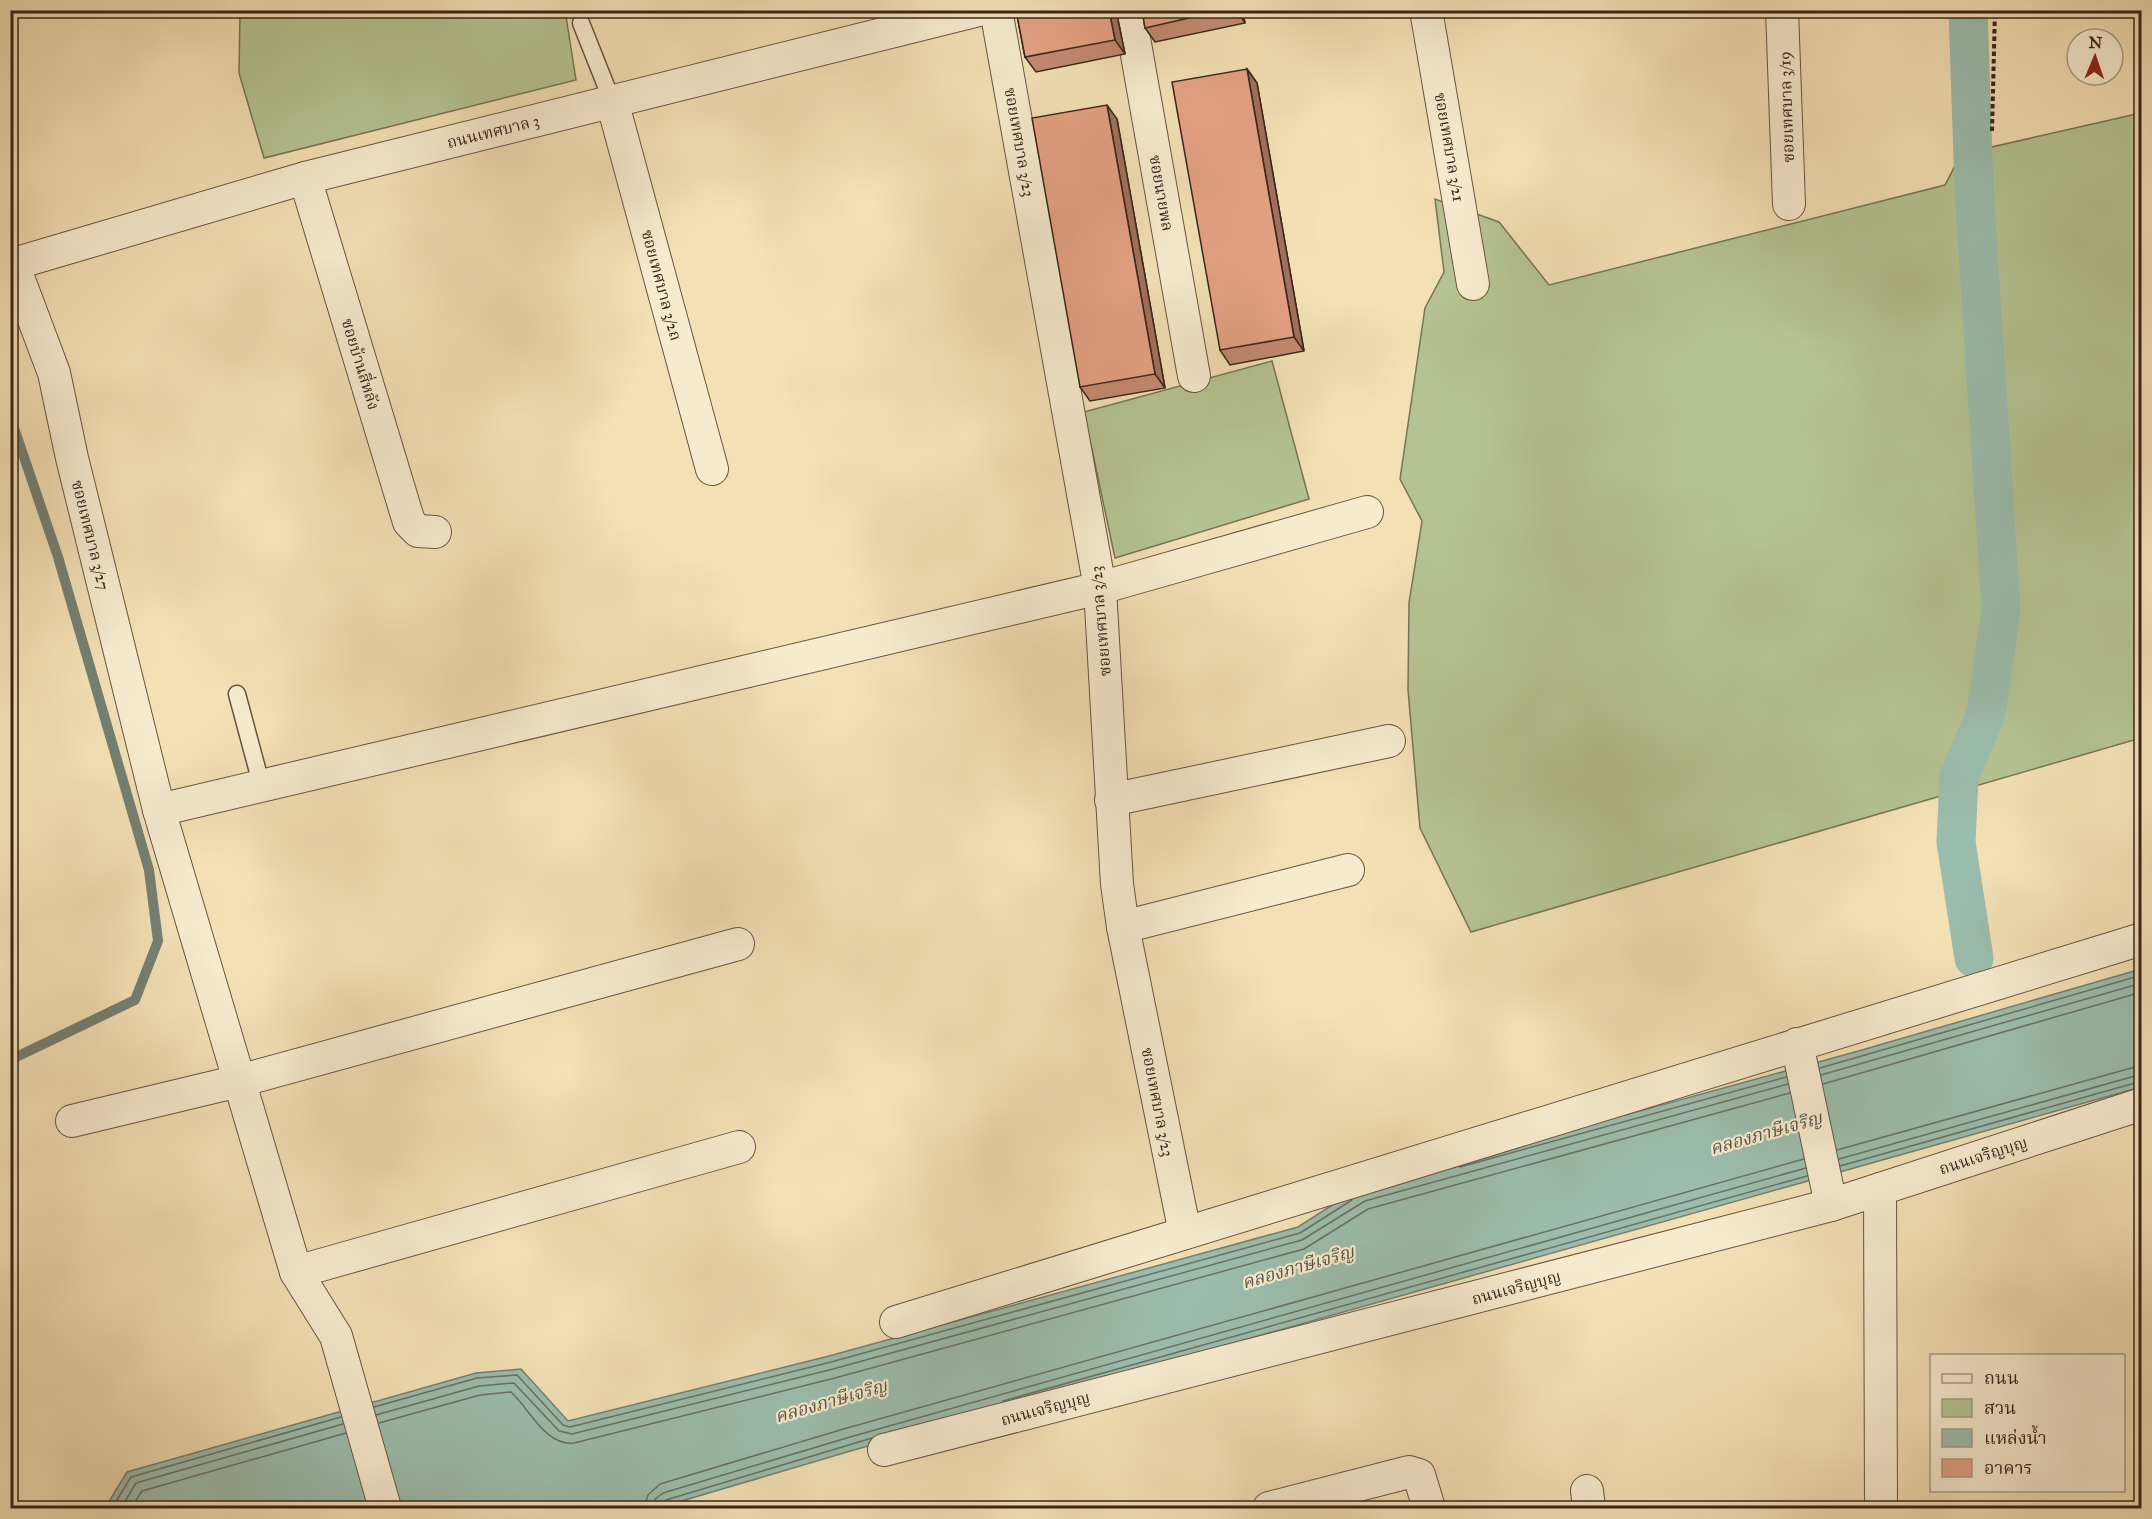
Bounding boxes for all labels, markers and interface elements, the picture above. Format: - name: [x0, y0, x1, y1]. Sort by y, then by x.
- north arrow: [2065, 27, 2125, 87]
- text: N: [2088, 33, 2103, 52]
- street label: ซอยเทศบาล 3/19: [1775, 51, 1798, 163]
- street label: ซอยเทศบาล 3/23: [1001, 86, 1038, 198]
- street label: ซอยเทศบาล 3/21: [1431, 91, 1468, 203]
- street label: ถนนเทศบาล 3: [445, 111, 541, 152]
- street label: ซอยนายพล: [1145, 153, 1178, 233]
- street label: ซอยเทศบาล 3/2ถ: [638, 228, 685, 343]
- street label: ซอยบ้านสี่หลัง: [338, 316, 385, 412]
- street label: ซอยเทศบาล 3/27: [68, 478, 113, 592]
- street label: ซอยเทศบาล 3/23: [1086, 565, 1115, 677]
- street label: ซอยเทศบาล 3/23: [1138, 1046, 1177, 1158]
- water label: คลองภาษีเจริญ: [1707, 1106, 1826, 1160]
- street label: ถนนเจริญบุญ: [1937, 1132, 2030, 1181]
- water label: คลองภาษีเจริญ: [1239, 1240, 1358, 1294]
- street label: ถนนเจริญบุญ: [1469, 1266, 1563, 1310]
- legend: [1930, 1354, 2125, 1492]
- text: ถนน: [1984, 1367, 2019, 1389]
- water label: คลองภาษีเจริญ: [772, 1374, 891, 1428]
- street label: ถนนเจริญบุญ: [998, 1387, 1092, 1431]
- text: สวน: [1984, 1397, 2016, 1419]
- text: แหล่งน้ำ: [1984, 1424, 2047, 1449]
- text: อาคาร: [1984, 1457, 2033, 1479]

